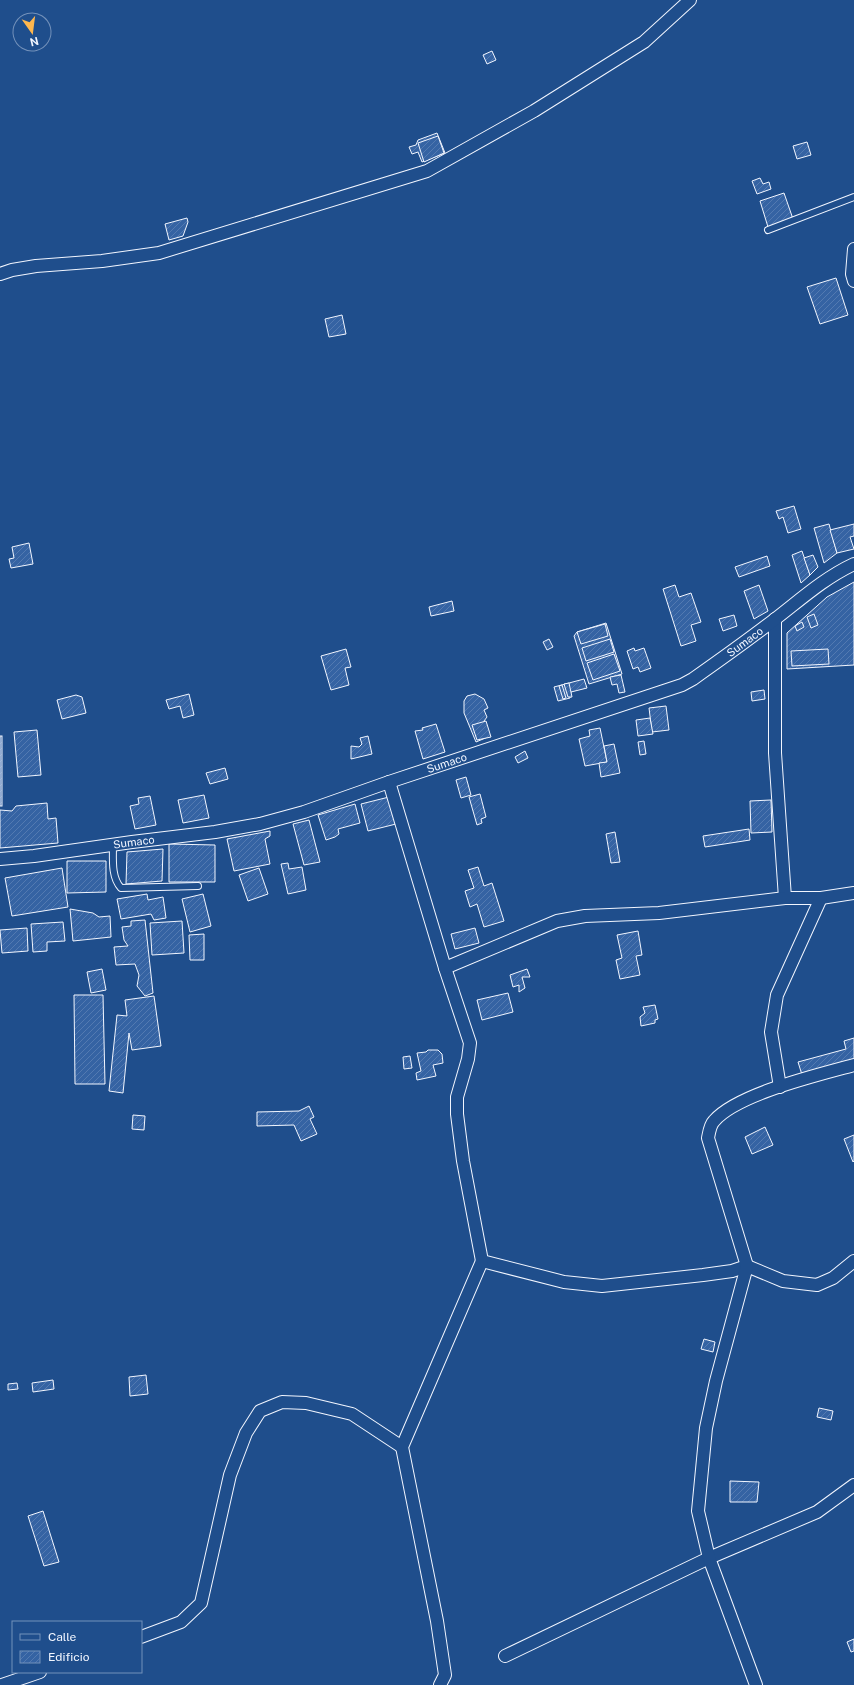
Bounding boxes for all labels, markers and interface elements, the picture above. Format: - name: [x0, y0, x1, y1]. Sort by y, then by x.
- north arrow: [12, 12, 52, 52]
- text: N: [29, 35, 40, 49]
- street label: Sumaco: [724, 625, 765, 659]
- street label: Sumaco: [425, 751, 468, 775]
- street label: Sumaco: [112, 833, 155, 851]
- legend: [12, 1621, 142, 1673]
- text: Calle: [48, 1630, 77, 1644]
- text: Edificio: [48, 1650, 90, 1664]

